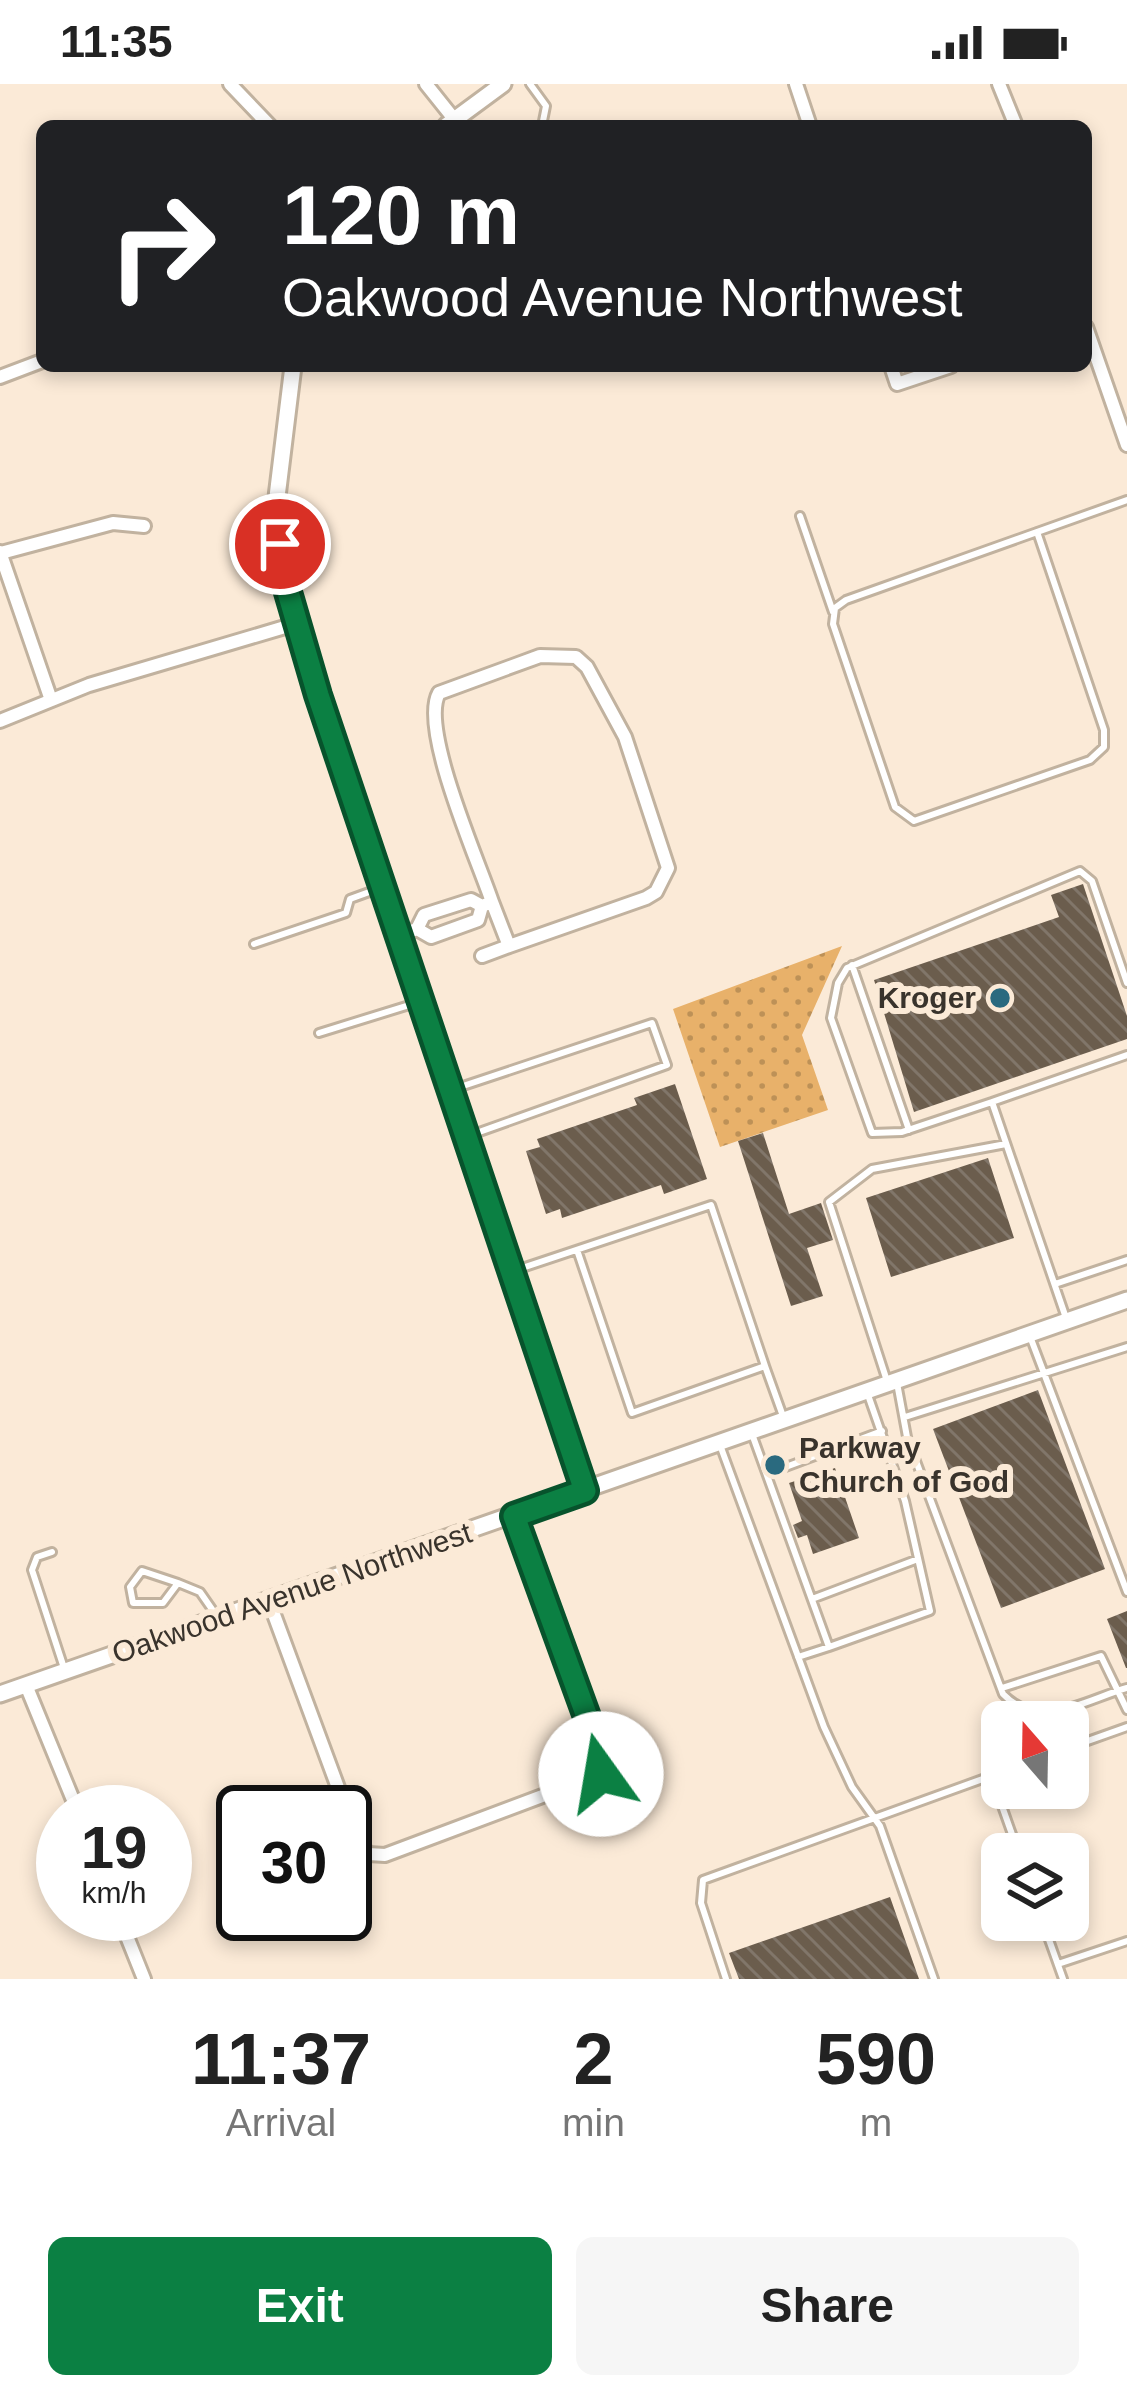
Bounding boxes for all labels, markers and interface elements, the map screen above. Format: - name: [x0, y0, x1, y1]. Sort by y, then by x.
- text: 11:35: [60, 16, 173, 67]
- icon: right: [84, 168, 240, 324]
- text: 120 m: [282, 168, 520, 262]
- text: Oakwood Avenue Northwest: [282, 267, 962, 327]
- pin: [229, 493, 331, 595]
- icon: arrive: [247, 511, 313, 577]
- place label: Kroger: [878, 981, 976, 1014]
- marker: Kroger: [987, 985, 1013, 1011]
- place label: Parkway Church of God: [799, 1431, 1009, 1498]
- marker: Parkway Church of God: [762, 1452, 788, 1478]
- street label: Oakwood Avenue Northwest: [108, 1515, 477, 1670]
- north arrow: [981, 1701, 1089, 1809]
- map controls: [981, 1701, 1089, 1941]
- position arrow: [538, 1711, 664, 1837]
- speed limit sign: 30: [216, 1785, 372, 1941]
- text: 19: [81, 1814, 147, 1881]
- button: layers: [981, 1833, 1089, 1941]
- text: km/h: [81, 1876, 147, 1909]
- text: 11:37: [191, 2019, 371, 2099]
- text: 2: [573, 2019, 614, 2099]
- text: 590: [816, 2019, 936, 2099]
- text: Arrival: [226, 2101, 336, 2144]
- text: min: [562, 2101, 625, 2144]
- text: m: [860, 2101, 892, 2144]
- button: Exit: [48, 2237, 552, 2375]
- button: Share: [576, 2237, 1079, 2375]

